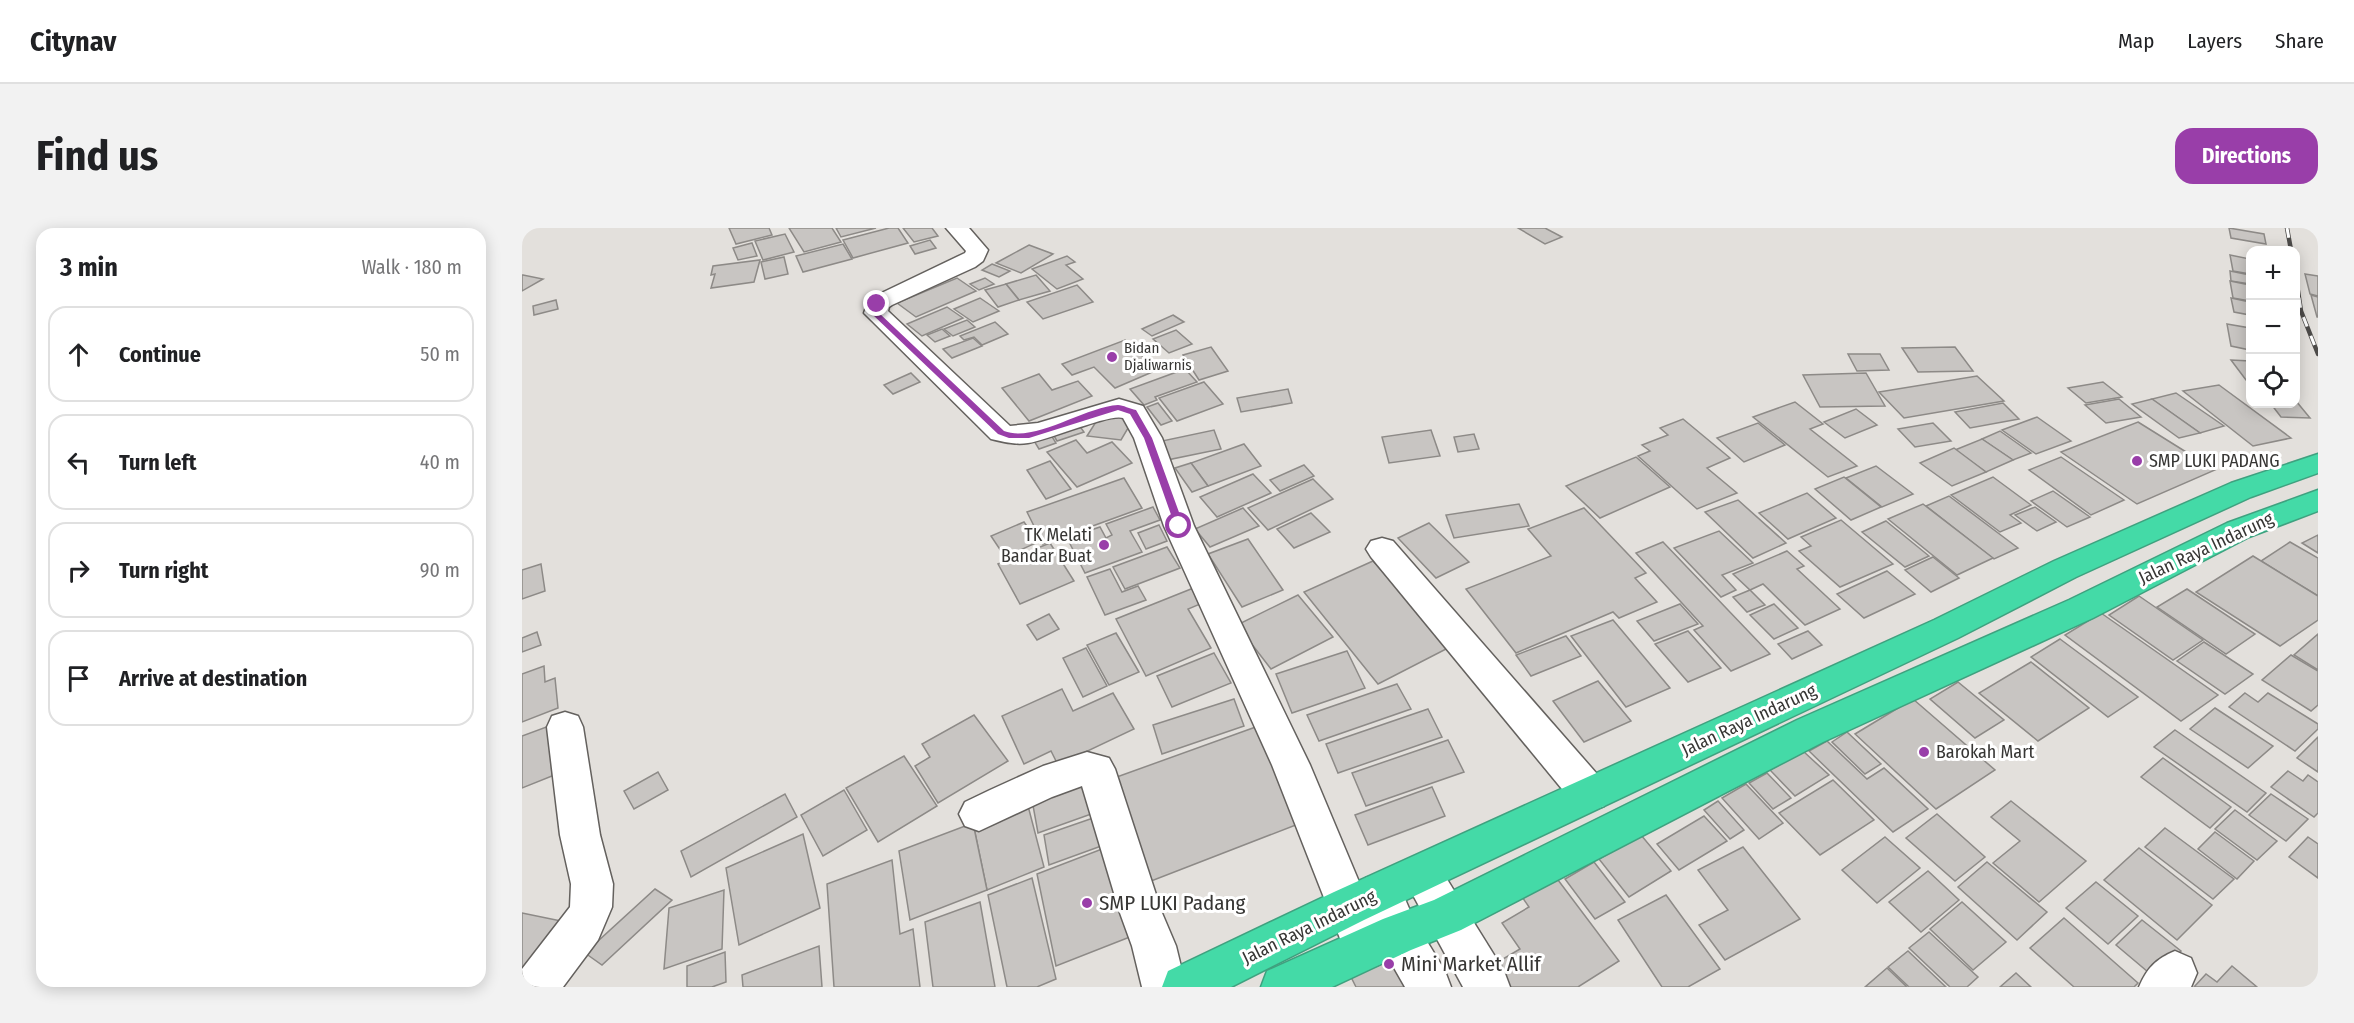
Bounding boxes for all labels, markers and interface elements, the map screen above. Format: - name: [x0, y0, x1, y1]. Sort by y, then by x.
- text: Citynav: [30, 25, 116, 58]
- text: Map: [2118, 28, 2154, 54]
- text: Layers: [2187, 28, 2242, 54]
- text: Share: [2275, 28, 2324, 54]
- button: Directions: [2175, 128, 2318, 184]
- text: Find us: [36, 131, 158, 181]
- map controls: [2246, 246, 2300, 408]
- button: +: [2246, 246, 2300, 300]
- text: 3 min: [60, 252, 118, 283]
- text: Walk · 180 m: [361, 255, 462, 279]
- route end: [863, 290, 889, 316]
- button: −: [2246, 300, 2300, 354]
- icon: ahead: [62, 338, 95, 371]
- place label: Bidan Djaliwarnis: [1124, 339, 1192, 374]
- text: Continue: [119, 341, 201, 368]
- text: 50 m: [420, 342, 460, 366]
- marker: Bidan Djaliwarnis: [1105, 350, 1119, 364]
- button: locate: [2246, 354, 2300, 408]
- icon: left: [62, 446, 95, 479]
- text: Turn left: [119, 449, 197, 476]
- text: 40 m: [420, 450, 460, 474]
- place label: SMP LUKI PADANG: [2149, 450, 2280, 472]
- marker: SMP LUKI PADANG: [2130, 454, 2144, 468]
- street label: Jalan Raya Indarung: [2135, 507, 2277, 589]
- route start: [1165, 512, 1191, 538]
- place label: TK Melati Bandar Buat: [1001, 524, 1092, 567]
- marker: TK Melati Bandar Buat: [1097, 538, 1111, 552]
- icon: right: [62, 554, 95, 587]
- text: Turn right: [119, 557, 208, 584]
- text: 90 m: [420, 558, 460, 582]
- icon: arrive: [62, 662, 95, 695]
- text: Arrive at destination: [119, 665, 307, 692]
- street label: Jalan Raya Indarung: [1678, 679, 1820, 761]
- place label: Barokah Mart: [1936, 741, 2034, 763]
- marker: Barokah Mart: [1917, 745, 1931, 759]
- street label: Jalan Raya Indarung: [1239, 885, 1380, 969]
- place label: SMP LUKI Padang: [1099, 890, 1246, 916]
- marker: SMP LUKI Padang: [1080, 896, 1094, 910]
- place label: Mini Market Allif: [1401, 951, 1542, 977]
- marker: Mini Market Allif: [1382, 957, 1396, 971]

